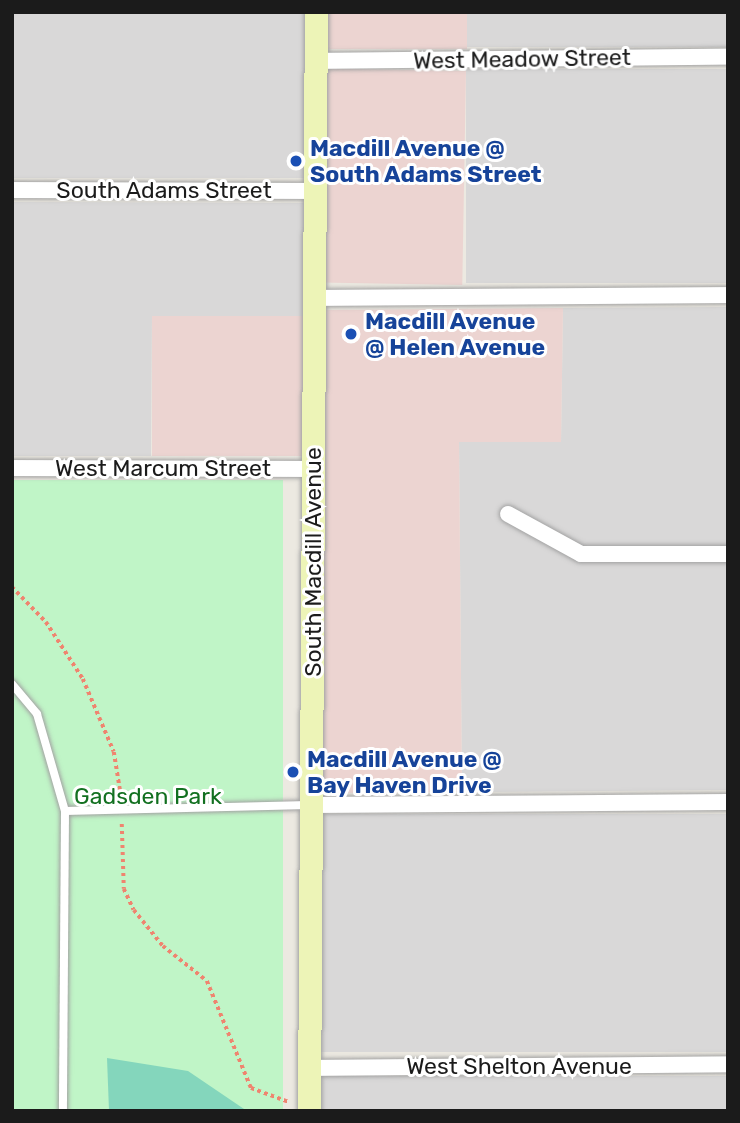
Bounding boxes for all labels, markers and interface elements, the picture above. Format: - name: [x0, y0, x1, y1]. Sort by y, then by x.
- street label: West Meadow Street: [413, 43, 631, 75]
- place label: Macdill Avenue @ South Adams Street: [310, 134, 542, 188]
- marker: Macdill Avenue @ South Adams Street: [288, 153, 304, 169]
- street label: South Adams Street: [56, 176, 272, 204]
- place label: Macdill Avenue @ Helen Avenue: [365, 307, 546, 361]
- marker: Macdill Avenue @ Helen Avenue: [343, 326, 359, 342]
- street label: South Macdill Avenue: [299, 447, 327, 677]
- street label: West Marcum Street: [55, 454, 271, 482]
- place label: Macdill Avenue @ Bay Haven Drive: [307, 745, 502, 799]
- marker: Macdill Avenue @ Bay Haven Drive: [285, 764, 301, 780]
- park label: Gadsden Park: [74, 782, 222, 810]
- street label: West Shelton Avenue: [406, 1052, 632, 1080]

